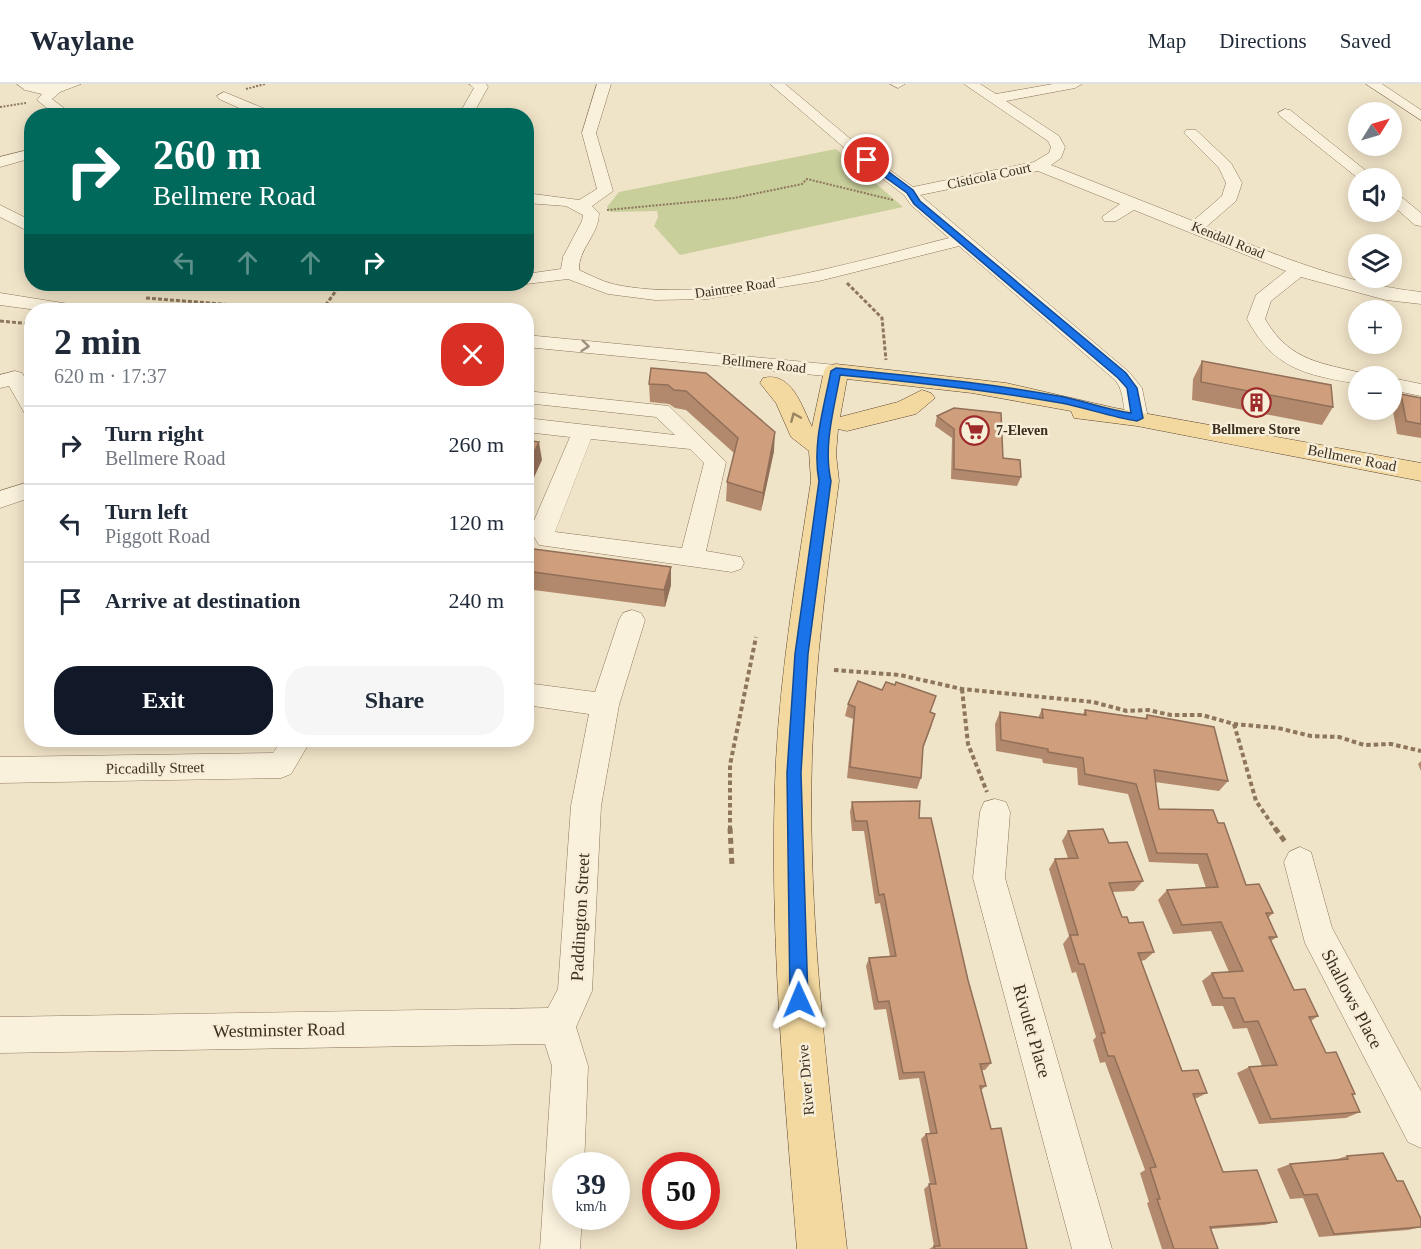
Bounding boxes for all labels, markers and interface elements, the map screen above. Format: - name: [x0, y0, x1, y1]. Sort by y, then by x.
- text: Waylane: [30, 25, 134, 56]
- text: Map: [1148, 29, 1186, 53]
- text: Directions: [1219, 29, 1307, 53]
- text: Saved: [1340, 29, 1391, 53]
- north arrow: [1348, 102, 1402, 156]
- map controls: [1348, 102, 1402, 420]
- icon: right: [54, 132, 132, 210]
- text: 260 m: [153, 132, 262, 178]
- pin: [841, 134, 892, 185]
- icon: arrive: [850, 143, 883, 176]
- street label: Cisticola Court: [946, 160, 1032, 192]
- button: sound: [1348, 168, 1402, 222]
- text: Bellmere Road: [153, 181, 316, 211]
- street label: Kendall Road: [1189, 219, 1267, 261]
- button: layers: [1348, 234, 1402, 288]
- icon: left: [168, 246, 201, 279]
- icon: ahead: [231, 246, 264, 279]
- icon: ahead: [294, 246, 327, 279]
- icon: right: [357, 246, 390, 279]
- street label: Daintree Road: [694, 275, 776, 301]
- button: +: [1348, 300, 1402, 354]
- text: 2 min: [54, 322, 141, 362]
- button: close: [441, 323, 504, 386]
- one-way arrow: [580, 339, 589, 352]
- street label: Bellmere Road: [721, 352, 807, 376]
- text: 620 m · 17:37: [54, 365, 167, 387]
- button: −: [1348, 366, 1402, 420]
- building icon: Bellmere Store: [1240, 386, 1272, 418]
- one-way arrow: [790, 413, 802, 424]
- supermarket icon: 7-Eleven: [959, 414, 991, 446]
- text: Turn right: [105, 421, 204, 446]
- place label: Bellmere Store: [1212, 422, 1300, 437]
- place label: 7-Eleven: [996, 423, 1048, 438]
- icon: right: [54, 429, 87, 462]
- text: 260 m: [448, 432, 504, 457]
- street label: Bellmere Road: [1306, 442, 1398, 475]
- text: Bellmere Road: [105, 447, 226, 469]
- text: Turn left: [105, 499, 188, 524]
- icon: left: [54, 507, 87, 540]
- text: 120 m: [448, 510, 504, 535]
- text: Piggott Road: [105, 525, 210, 547]
- icon: arrive: [54, 585, 87, 618]
- text: Arrive at destination: [105, 588, 301, 613]
- text: 240 m: [448, 588, 504, 613]
- button: Exit: [54, 666, 273, 735]
- button: Share: [285, 666, 504, 735]
- street label: Piccadilly Street: [106, 759, 205, 777]
- street label: Paddington Street: [567, 852, 593, 982]
- street label: Shallows Place: [1317, 946, 1387, 1052]
- position arrow: [767, 968, 831, 1032]
- street label: Rivulet Place: [1009, 982, 1055, 1080]
- street label: Westminster Road: [213, 1019, 345, 1041]
- street label: River Drive: [795, 1043, 817, 1116]
- speed limit sign: 50: [642, 1152, 720, 1230]
- text: 39: [576, 1167, 606, 1200]
- text: km/h: [576, 1198, 606, 1214]

